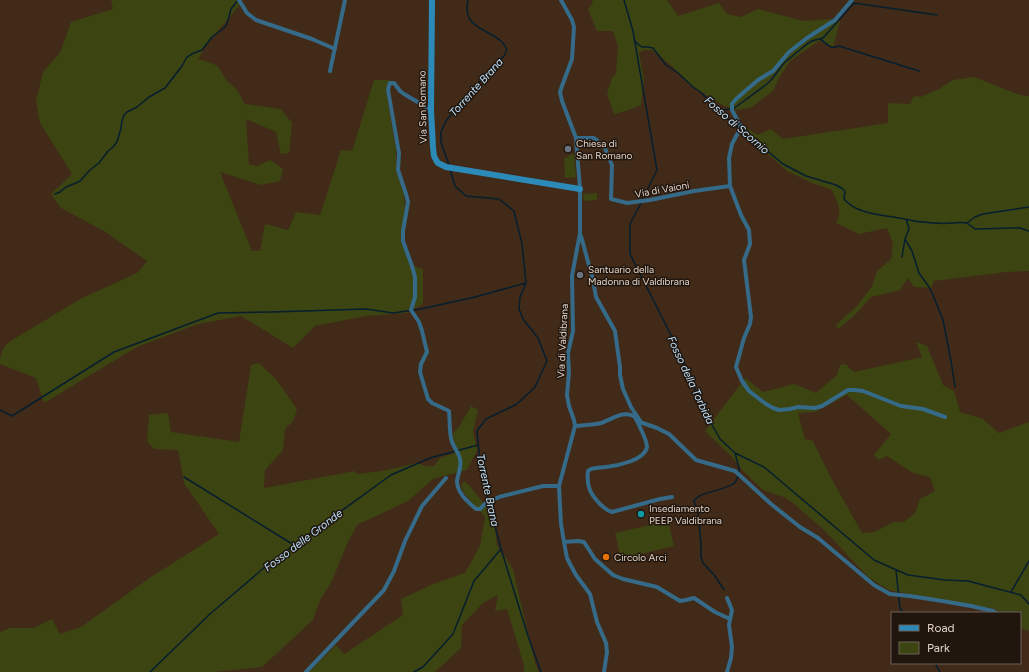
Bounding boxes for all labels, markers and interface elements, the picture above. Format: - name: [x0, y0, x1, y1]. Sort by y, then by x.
- water label: Torrente Brana: [447, 55, 506, 119]
- street label: Via San Romano: [415, 70, 430, 144]
- water label: Fosso di Scornio: [702, 94, 772, 157]
- place label: Chiesa di San Romano: [576, 137, 633, 162]
- marker: Chiesa di San Romano: [563, 144, 573, 154]
- street label: Via di Vaioni: [634, 178, 690, 201]
- place label: Santuario della Madonna di Valdibrana: [588, 263, 690, 288]
- marker: Santuario della Madonna di Valdibrana: [575, 270, 585, 280]
- street label: Via di Valdibrana: [554, 303, 571, 379]
- water label: Fosso della Torbida: [664, 334, 717, 427]
- water label: Torrente Brana: [473, 453, 502, 528]
- place label: Insediamento PEEP Valdibrana: [649, 502, 722, 527]
- water label: Fosso delle Gronde: [261, 507, 345, 574]
- marker: Insediamento PEEP Valdibrana: [636, 509, 646, 519]
- place label: Circolo Arci: [614, 551, 666, 564]
- marker: Circolo Arci: [601, 552, 611, 562]
- legend: [891, 612, 1021, 664]
- text: Road: [927, 621, 955, 635]
- text: Park: [927, 641, 950, 655]

